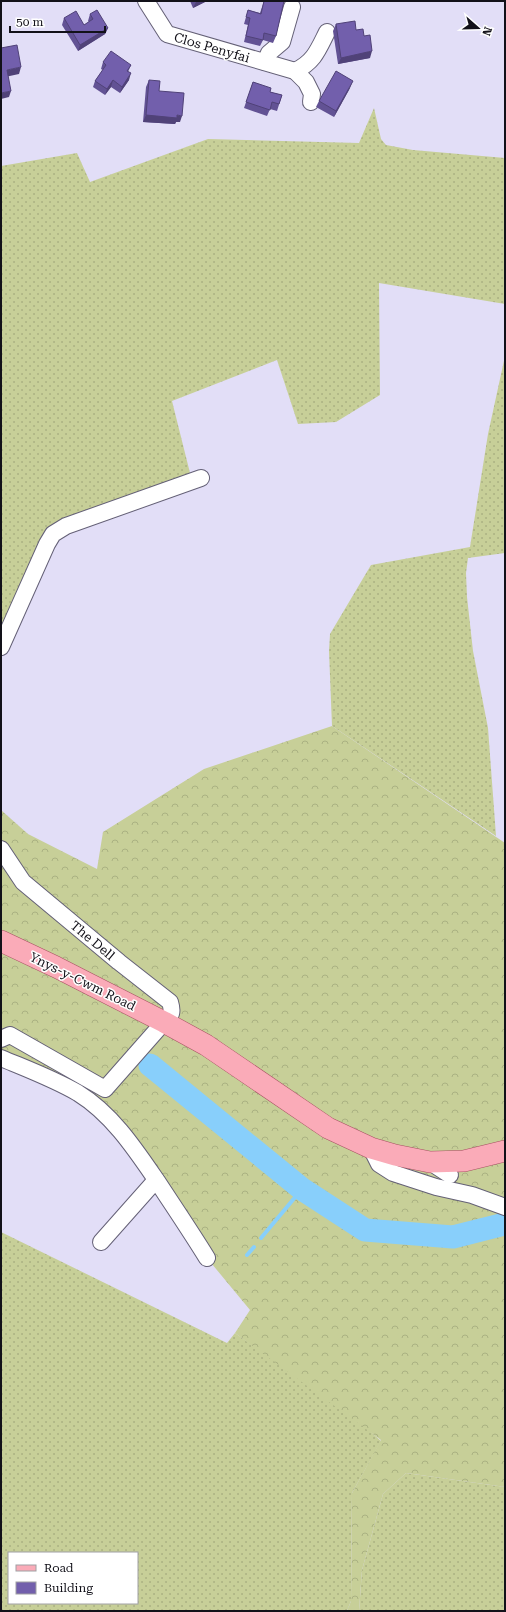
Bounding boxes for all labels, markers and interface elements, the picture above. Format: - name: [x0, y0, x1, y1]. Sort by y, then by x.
- scale bar: [10, 8, 105, 34]
- north arrow: [458, 8, 498, 48]
- text: 50 m: [16, 15, 43, 29]
- text: N: [479, 25, 494, 38]
- street label: Clos Penyfai: [172, 30, 251, 65]
- street label: The Dell: [68, 918, 118, 963]
- street label: Ynys-y-Cwm Road: [27, 949, 139, 1014]
- legend: [8, 1552, 138, 1604]
- text: Road: [44, 1561, 74, 1575]
- text: Building: [44, 1581, 93, 1595]

